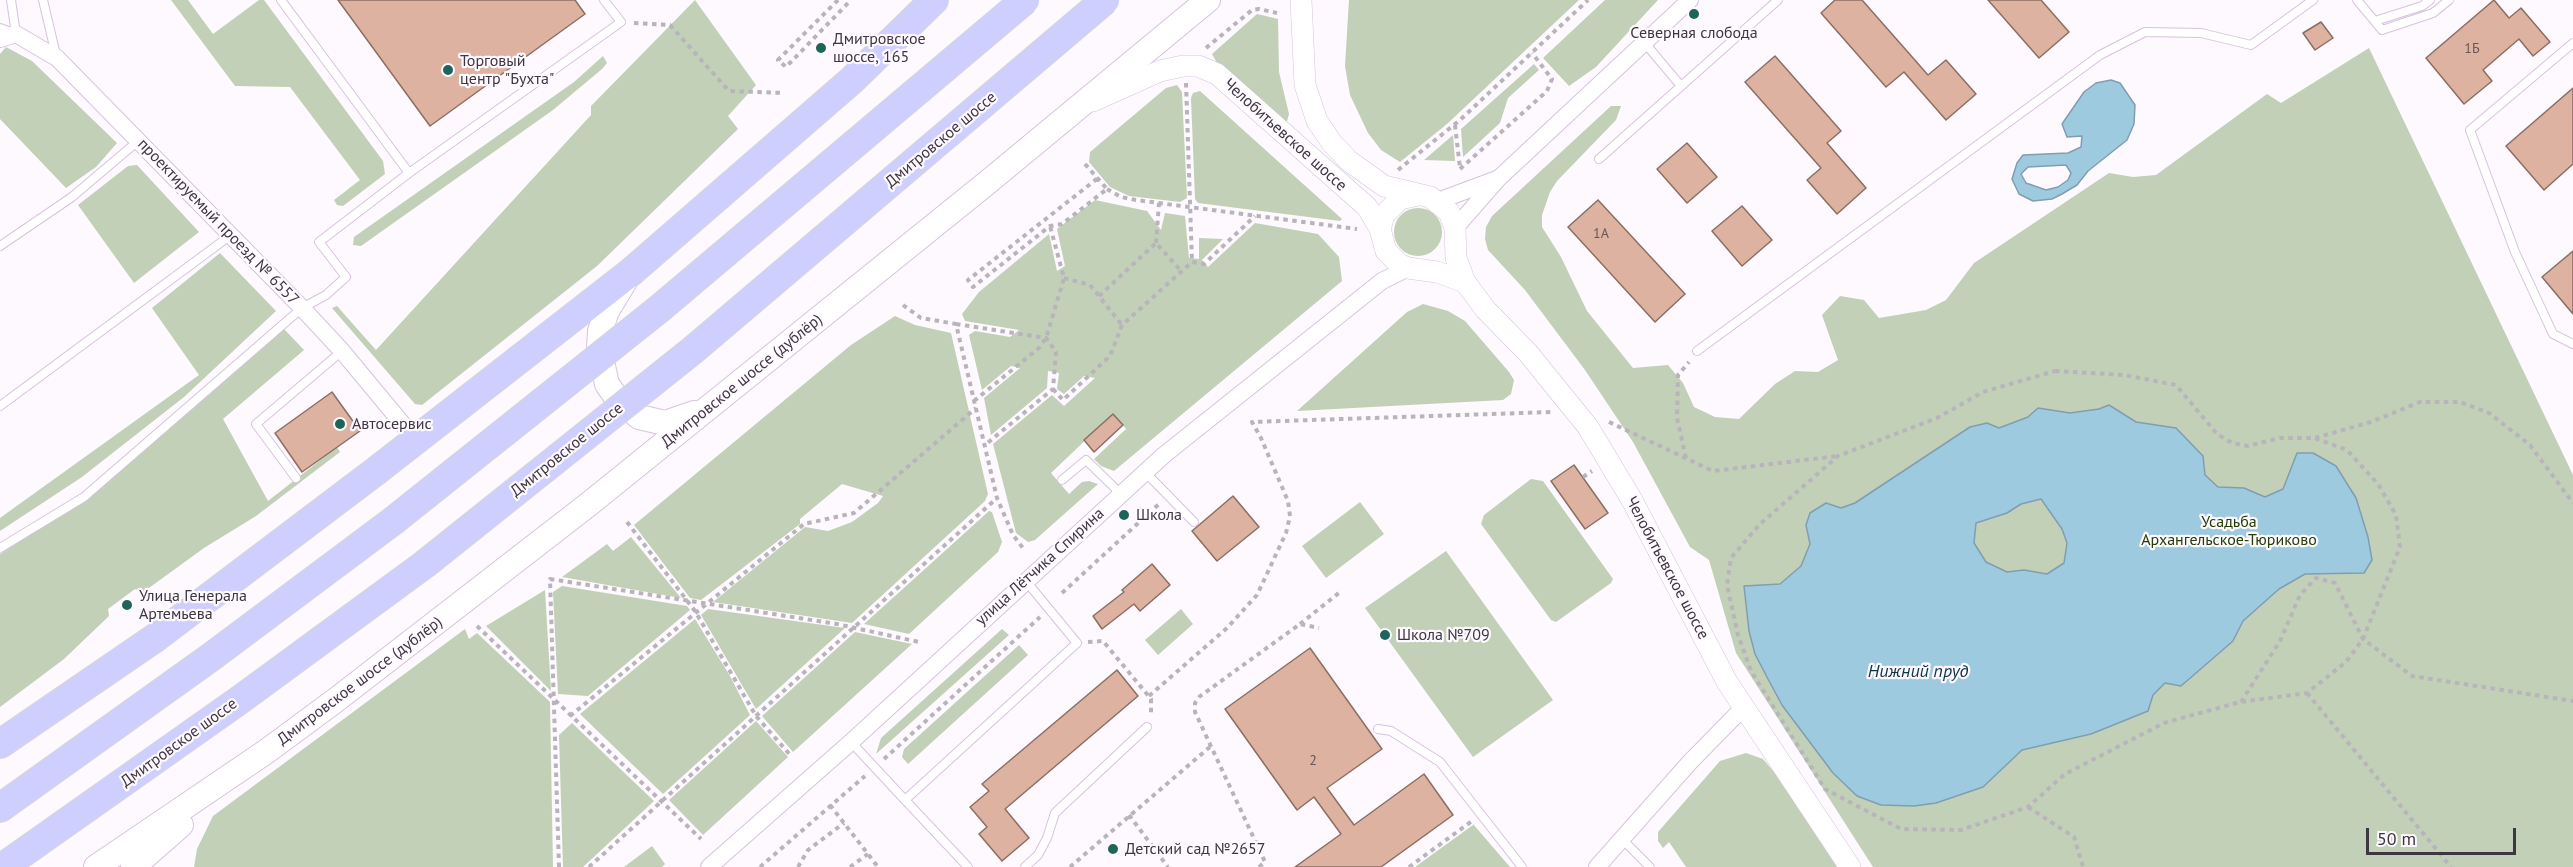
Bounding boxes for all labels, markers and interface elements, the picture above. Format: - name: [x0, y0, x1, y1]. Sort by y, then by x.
- marker: Северная слобода: [1687, 7, 1701, 21]
- place label: Северная слобода: [1630, 23, 1758, 43]
- place label: Дмитровское шоссе, 165: [833, 29, 926, 67]
- marker: Дмитровское шоссе, 165: [814, 41, 828, 55]
- house number: 1Б: [2464, 41, 2480, 57]
- place label: Торговый центр "Бухта": [460, 51, 554, 89]
- marker: Торговый центр "Бухта": [441, 63, 455, 77]
- street label: Челобитьевское шоссе: [1220, 75, 1350, 195]
- street label: Дмитровское шоссе: [882, 88, 1000, 192]
- street label: проектируемый проезд № 6557: [133, 135, 303, 309]
- house number: 1А: [1593, 226, 1609, 242]
- street label: Дмитровское шоссе (дублёр): [658, 310, 826, 452]
- street label: Дмитровское шоссе: [507, 399, 627, 501]
- place label: Автосервис: [352, 414, 432, 434]
- marker: Автосервис: [333, 417, 347, 431]
- street label: Челобитьевское шоссе: [1621, 493, 1713, 643]
- street label: улица Лётчика Спирина: [972, 504, 1108, 630]
- place label: Школа: [1136, 505, 1182, 525]
- marker: Школа: [1117, 508, 1131, 522]
- park label: Усадьба Архангельское-Тюриково: [2141, 512, 2317, 550]
- place label: Улица Генерала Артемьева: [139, 586, 247, 624]
- marker: Улица Генерала Артемьева: [120, 598, 134, 612]
- street label: Дмитровское шоссе (дублёр): [274, 613, 446, 749]
- place label: Школа №709: [1397, 625, 1490, 645]
- marker: Школа №709: [1378, 628, 1392, 642]
- water label: Нижний пруд: [1868, 661, 1968, 683]
- street label: Дмитровское шоссе: [117, 694, 241, 792]
- house number: 2: [1309, 753, 1317, 769]
- scale bar: [2369, 816, 2519, 854]
- text: 50 m: [2377, 827, 2416, 850]
- place label: Детский сад №2657: [1125, 839, 1266, 859]
- marker: Детский сад №2657: [1106, 842, 1120, 856]

